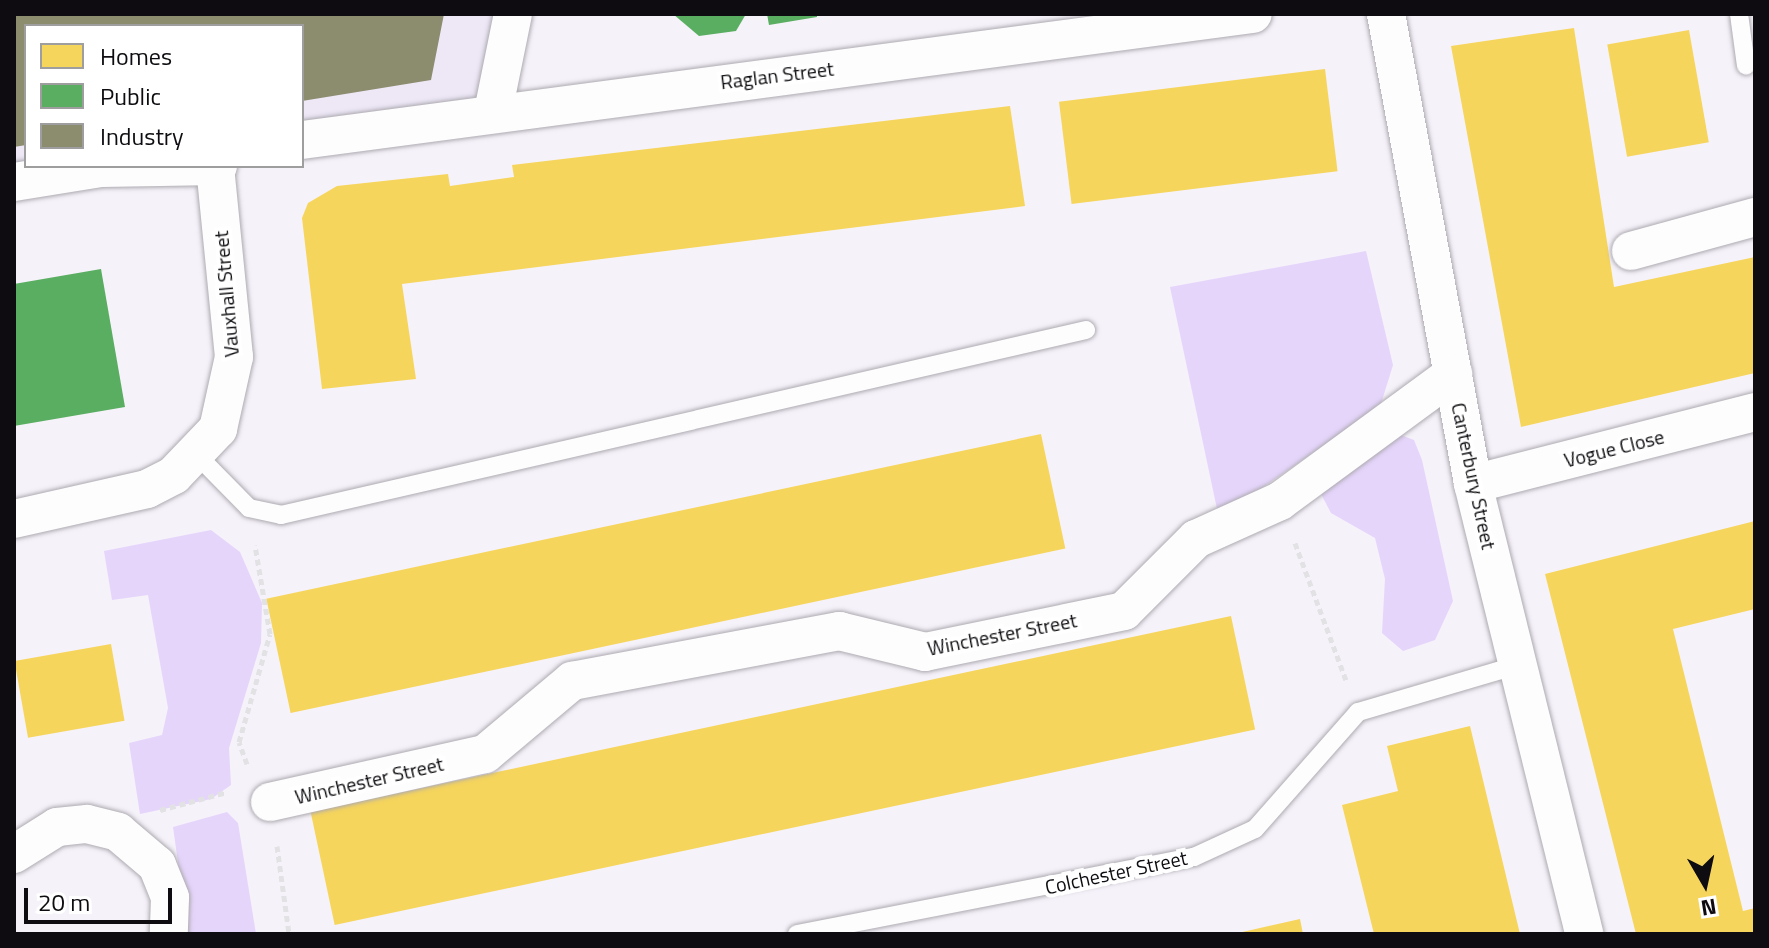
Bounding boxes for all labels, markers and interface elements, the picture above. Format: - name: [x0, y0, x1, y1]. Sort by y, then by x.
- legend: [24, 24, 304, 168]
- text: Homes: [100, 38, 172, 74]
- street label: Raglan Street: [719, 56, 835, 94]
- text: Public: [100, 78, 161, 114]
- text: Industry: [100, 118, 184, 154]
- street label: Vauxhall Street: [209, 230, 243, 358]
- street label: Canterbury Street: [1447, 400, 1501, 552]
- street label: Vogue Close: [1561, 424, 1667, 472]
- street label: Winchester Street: [925, 608, 1079, 660]
- street label: Winchester Street: [292, 751, 446, 809]
- north arrow: [1665, 844, 1745, 924]
- street label: Colchester Street: [1043, 845, 1189, 899]
- scale bar: [28, 872, 176, 922]
- text: 20 m: [38, 884, 90, 920]
- text: N: [1699, 890, 1719, 926]

